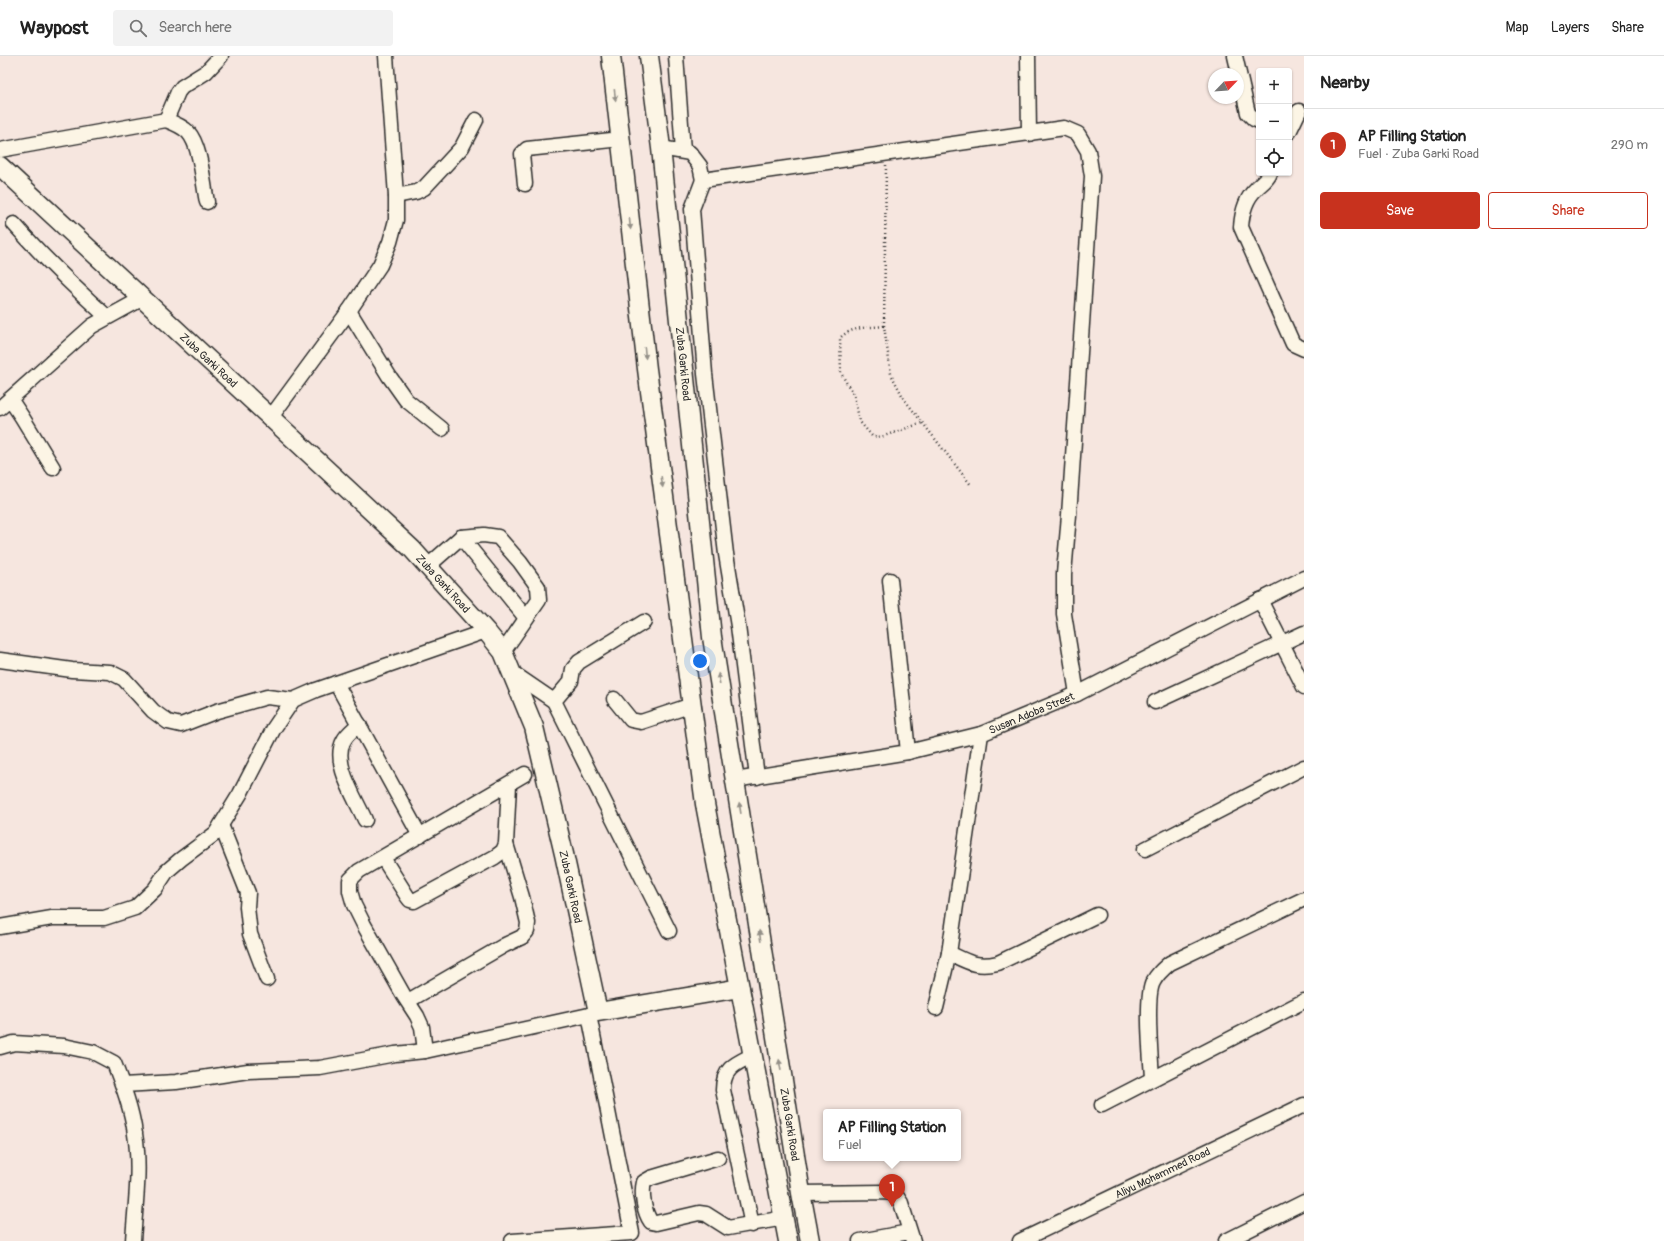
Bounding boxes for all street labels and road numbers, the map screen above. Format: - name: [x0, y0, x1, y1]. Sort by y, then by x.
- street label: Zuba Garki Road: [673, 327, 693, 402]
- street label: Zuba Garki Road: [177, 330, 240, 390]
- street label: Zuba Garki Road: [413, 552, 472, 616]
- street label: Susan Adoba Street: [987, 690, 1077, 737]
- street label: Zuba Garki Road: [556, 849, 585, 924]
- street label: Zuba Garki Road: [777, 1087, 802, 1162]
- street label: Aliyu Mohammed Road: [1113, 1145, 1212, 1202]

